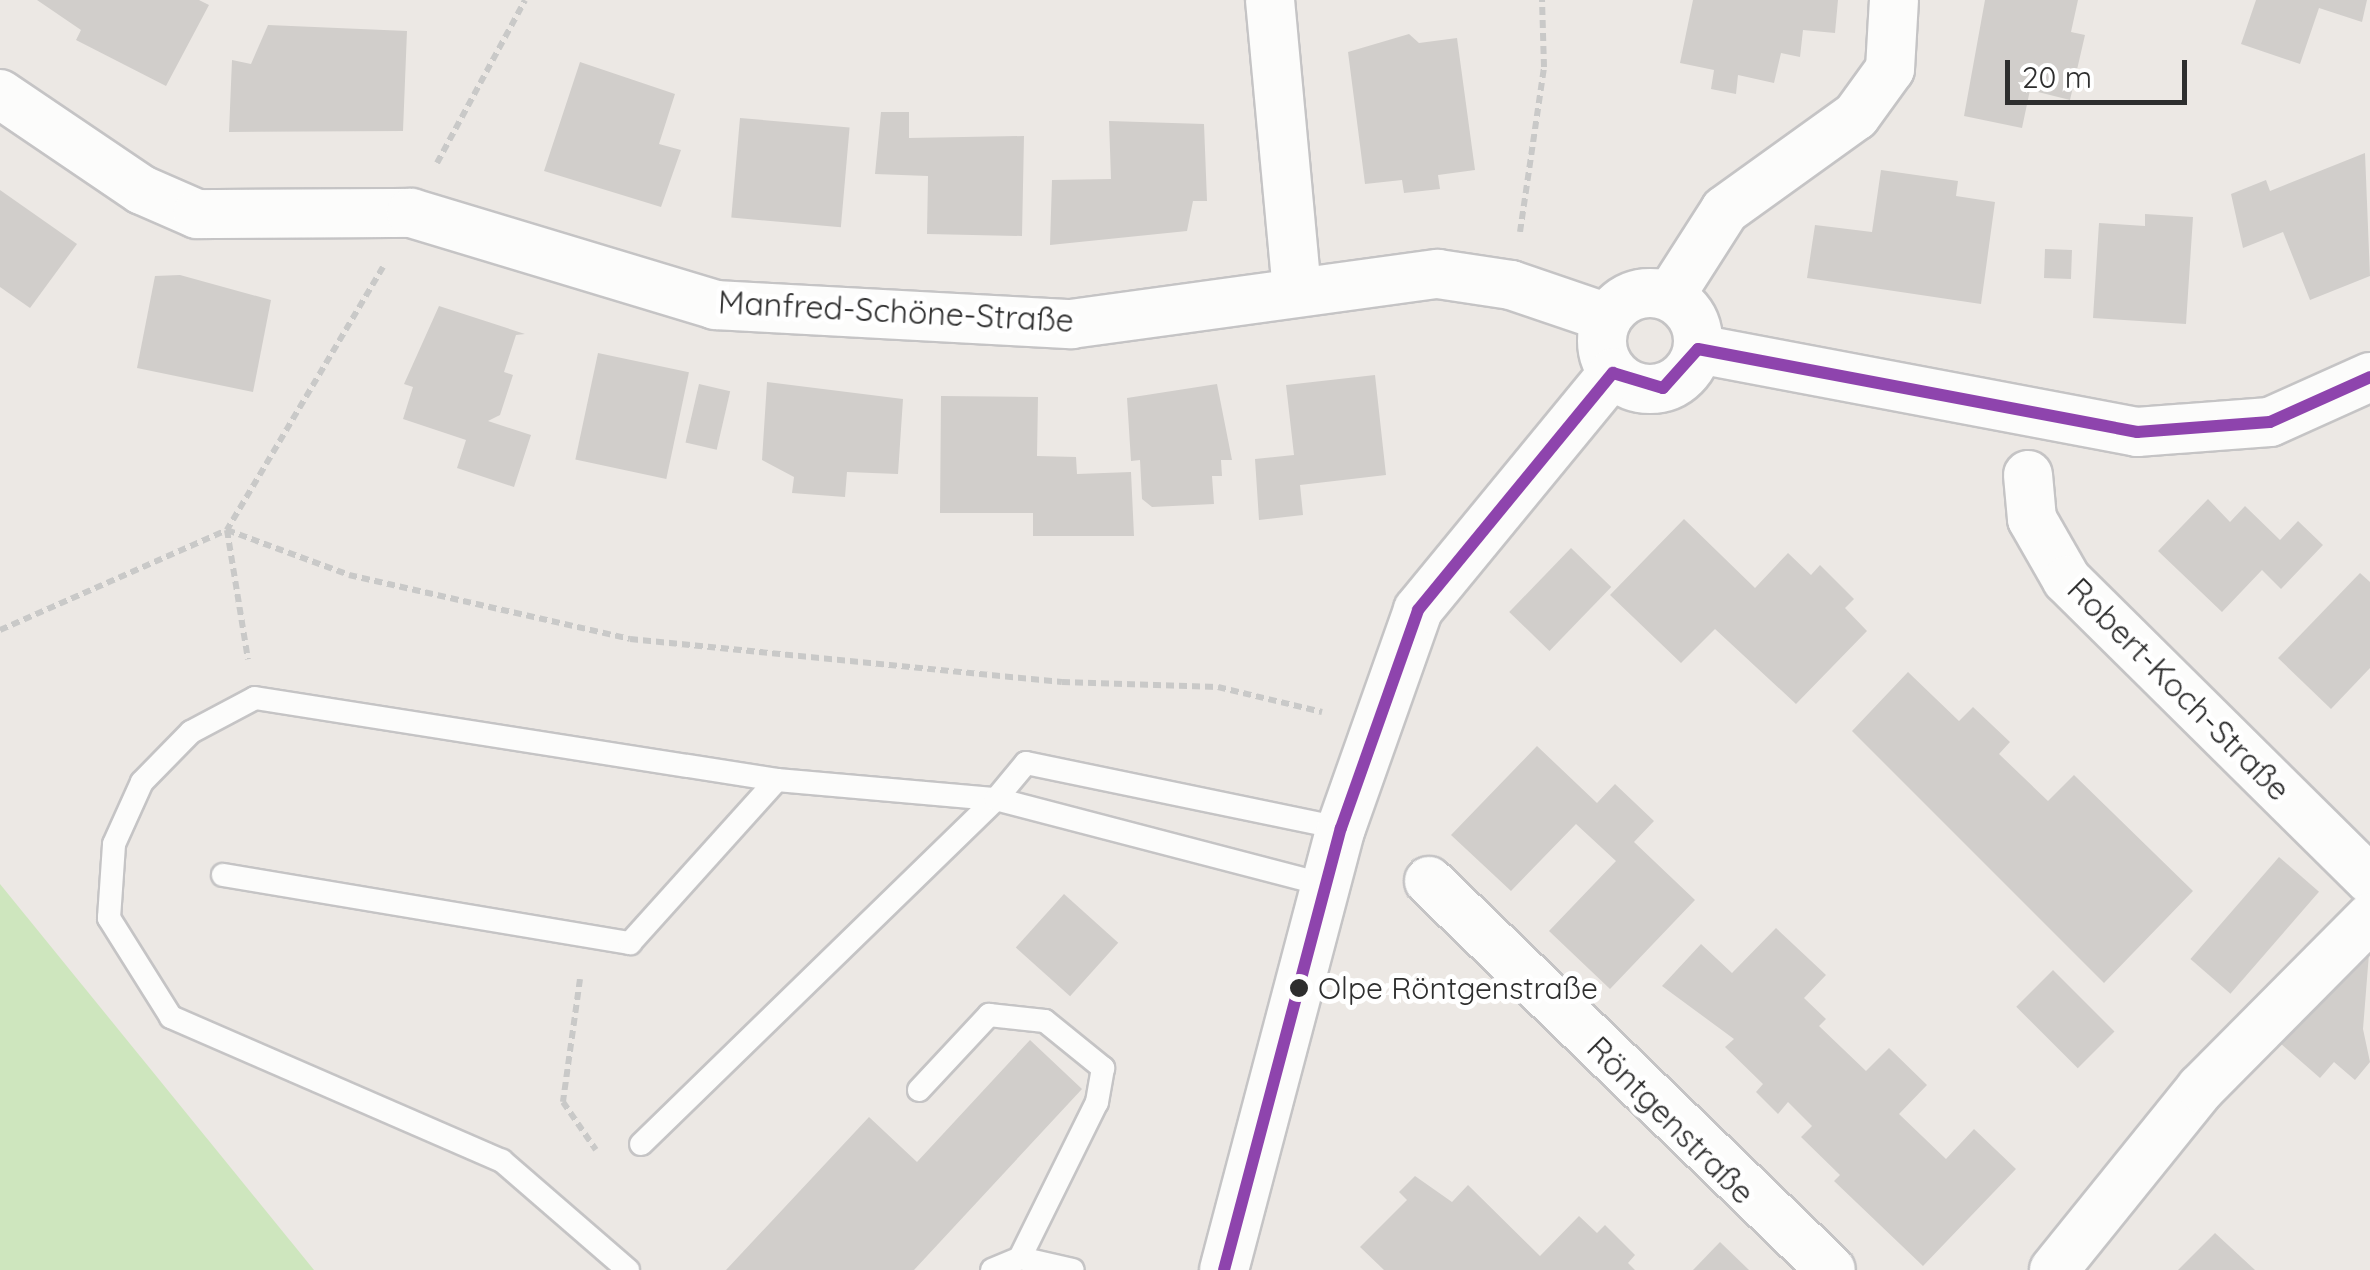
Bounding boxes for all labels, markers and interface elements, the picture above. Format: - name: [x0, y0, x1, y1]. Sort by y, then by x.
- scale bar: [2010, 40, 2192, 102]
- text: 20 m: [2022, 58, 2092, 96]
- street label: Manfred-Schöne-Straße: [717, 283, 1075, 339]
- street label: Robert-Koch-Straße: [2060, 570, 2298, 808]
- place label: Olpe Röntgenstraße: [1318, 970, 1598, 1006]
- marker: Olpe Röntgenstraße: [1289, 978, 1309, 998]
- street label: Röntgenstraße: [1579, 1028, 1763, 1212]

